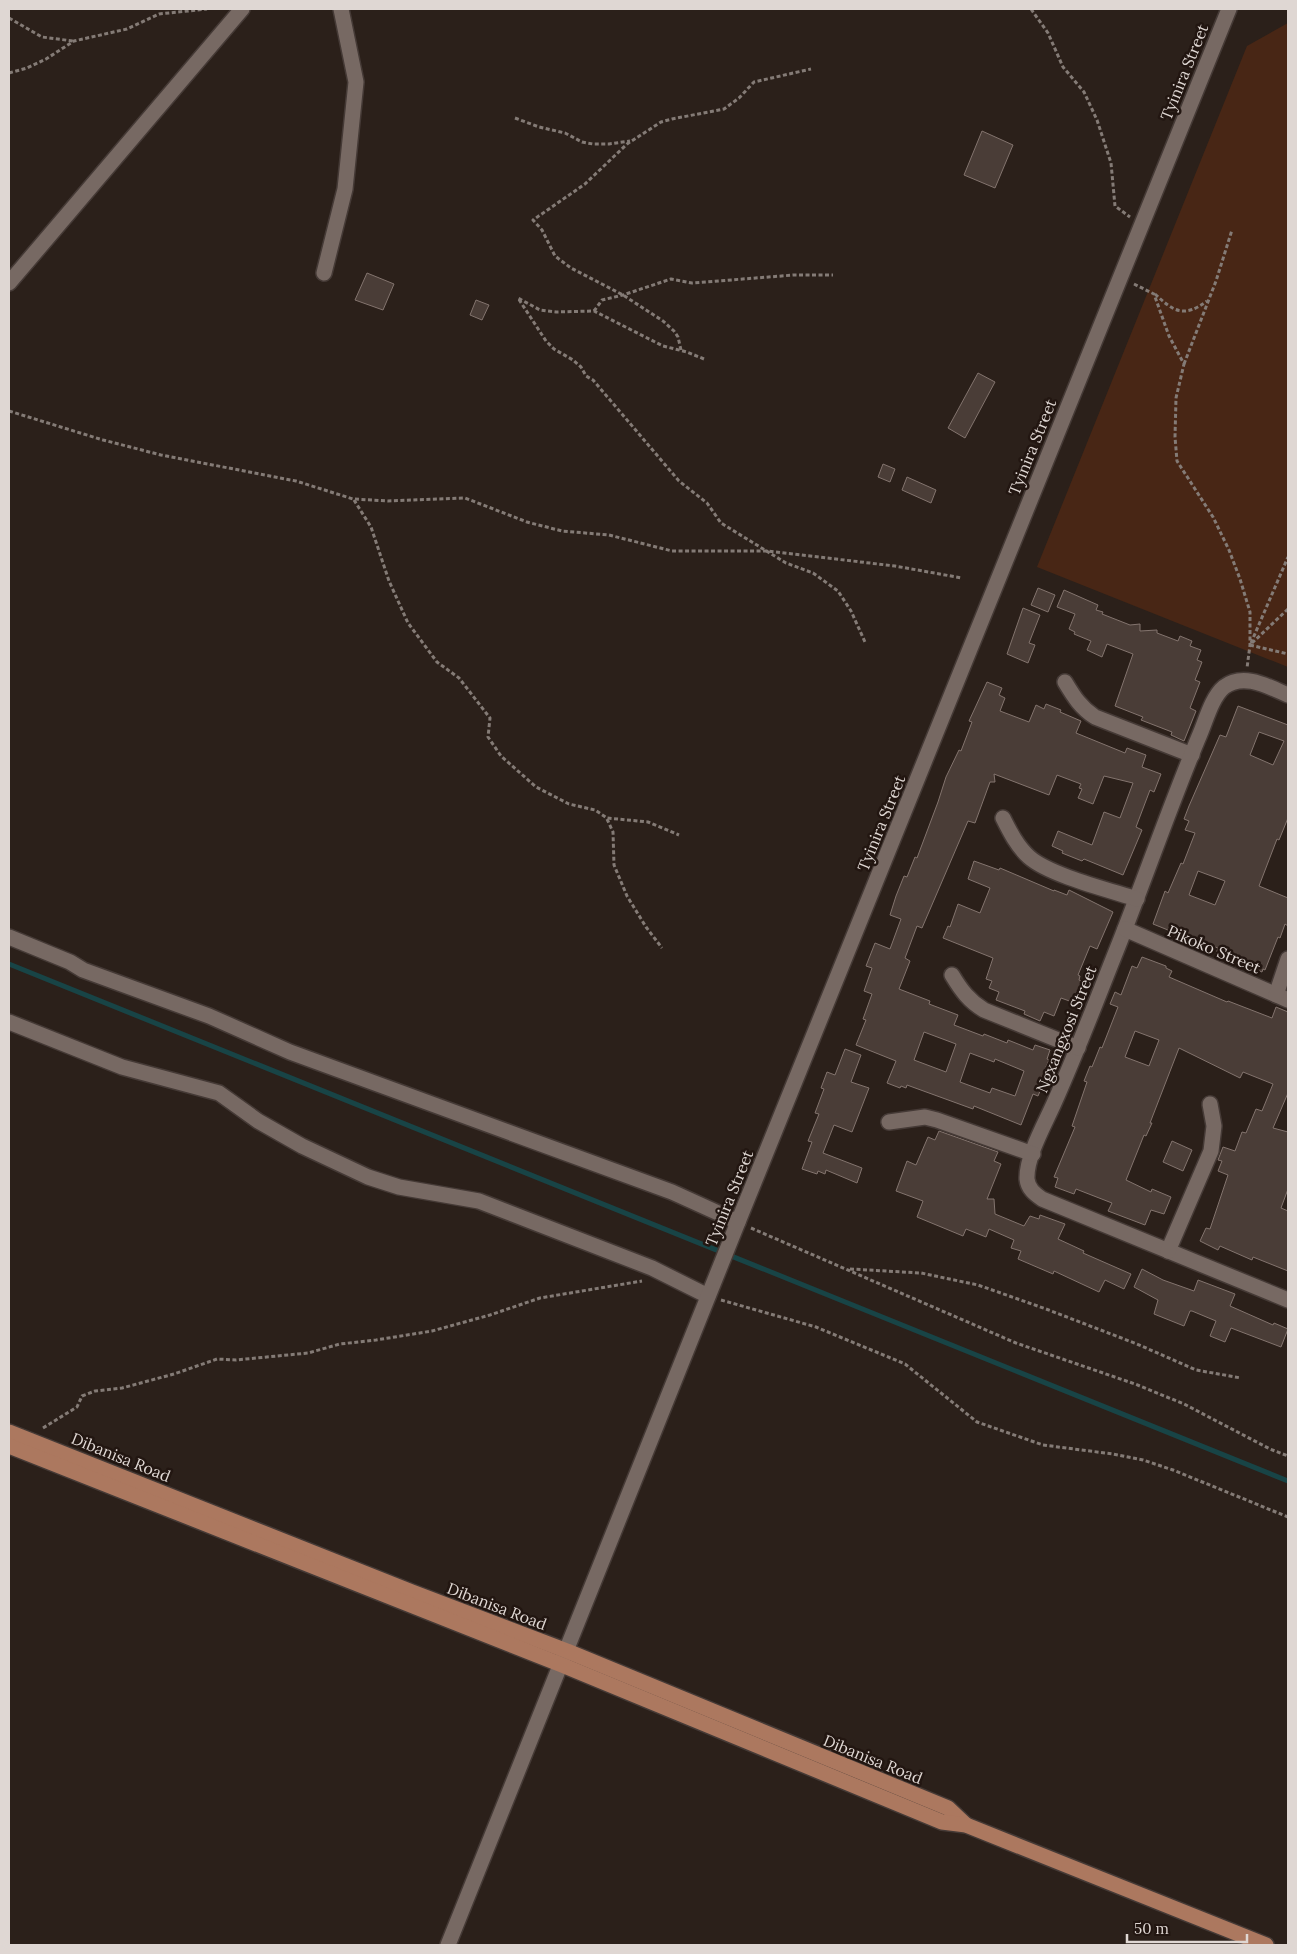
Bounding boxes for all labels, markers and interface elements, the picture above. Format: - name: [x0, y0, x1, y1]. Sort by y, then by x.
- street label: Tyinira Street: [1156, 20, 1213, 123]
- street label: Tyinira Street: [1004, 395, 1061, 498]
- street label: Tyinira Street: [853, 771, 910, 874]
- street label: Pikoko Street: [1164, 920, 1264, 978]
- street label: Ngxangxosi Street: [1031, 962, 1101, 1096]
- street label: Tyinira Street: [701, 1146, 758, 1249]
- street label: Dibanisa Road: [68, 1428, 174, 1486]
- street label: Dibanisa Road: [444, 1578, 550, 1634]
- street label: Dibanisa Road: [820, 1730, 926, 1788]
- scale bar: [1127, 1912, 1247, 1944]
- text: 50 m: [1134, 1919, 1169, 1938]

